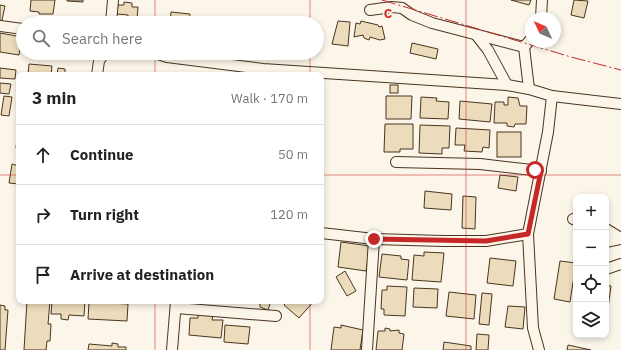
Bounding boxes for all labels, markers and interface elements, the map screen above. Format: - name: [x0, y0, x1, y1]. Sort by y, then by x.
- text: C: [384, 5, 393, 22]
- north arrow: [525, 12, 561, 48]
- search box: [16, 16, 324, 60]
- icon: search: [30, 27, 52, 49]
- text: Search here: [62, 29, 142, 48]
- text: 3 min: [32, 87, 76, 109]
- text: Walk · 170 m: [231, 90, 308, 107]
- icon: ahead: [32, 144, 54, 166]
- text: Continue: [70, 145, 134, 164]
- text: 50 m: [278, 146, 308, 163]
- route start: [526, 161, 544, 179]
- map controls: [573, 194, 609, 338]
- button: +: [573, 194, 609, 230]
- icon: right: [32, 204, 54, 226]
- text: Turn right: [70, 205, 139, 224]
- text: 120 m: [270, 206, 308, 223]
- route end: [365, 230, 383, 248]
- button: −: [573, 230, 609, 266]
- icon: arrive: [32, 264, 54, 286]
- text: Arrive at destination: [70, 265, 214, 284]
- button: locate: [573, 266, 609, 302]
- button: layers: [573, 302, 609, 338]

